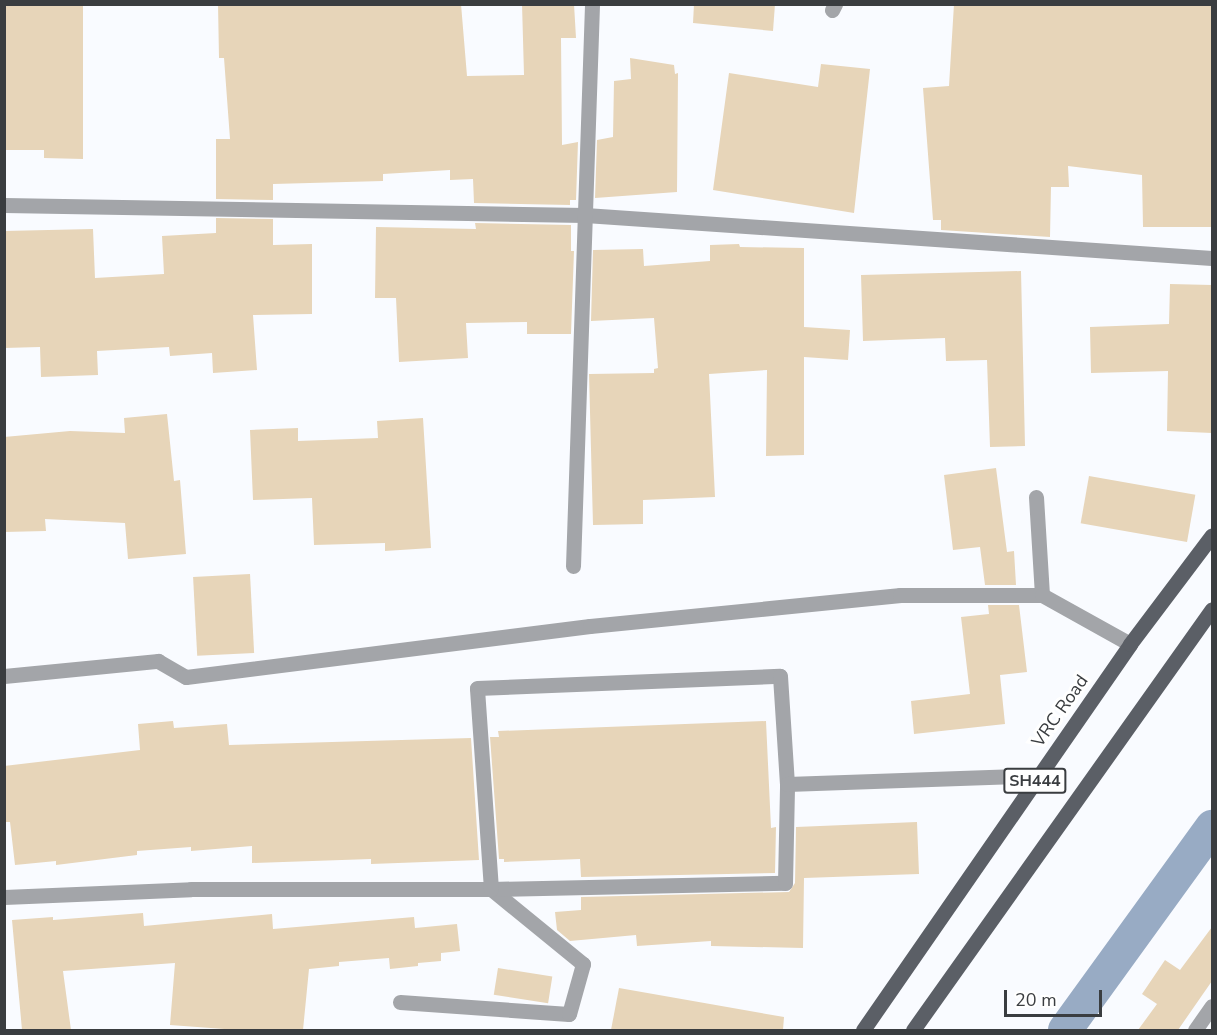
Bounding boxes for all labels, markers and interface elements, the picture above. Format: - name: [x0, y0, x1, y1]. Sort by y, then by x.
- street label: VRC Road: [1027, 671, 1093, 751]
- road number: SH444: [1002, 768, 1068, 794]
- scale bar: [1007, 978, 1104, 1016]
- text: 20 m: [1015, 988, 1057, 1012]

